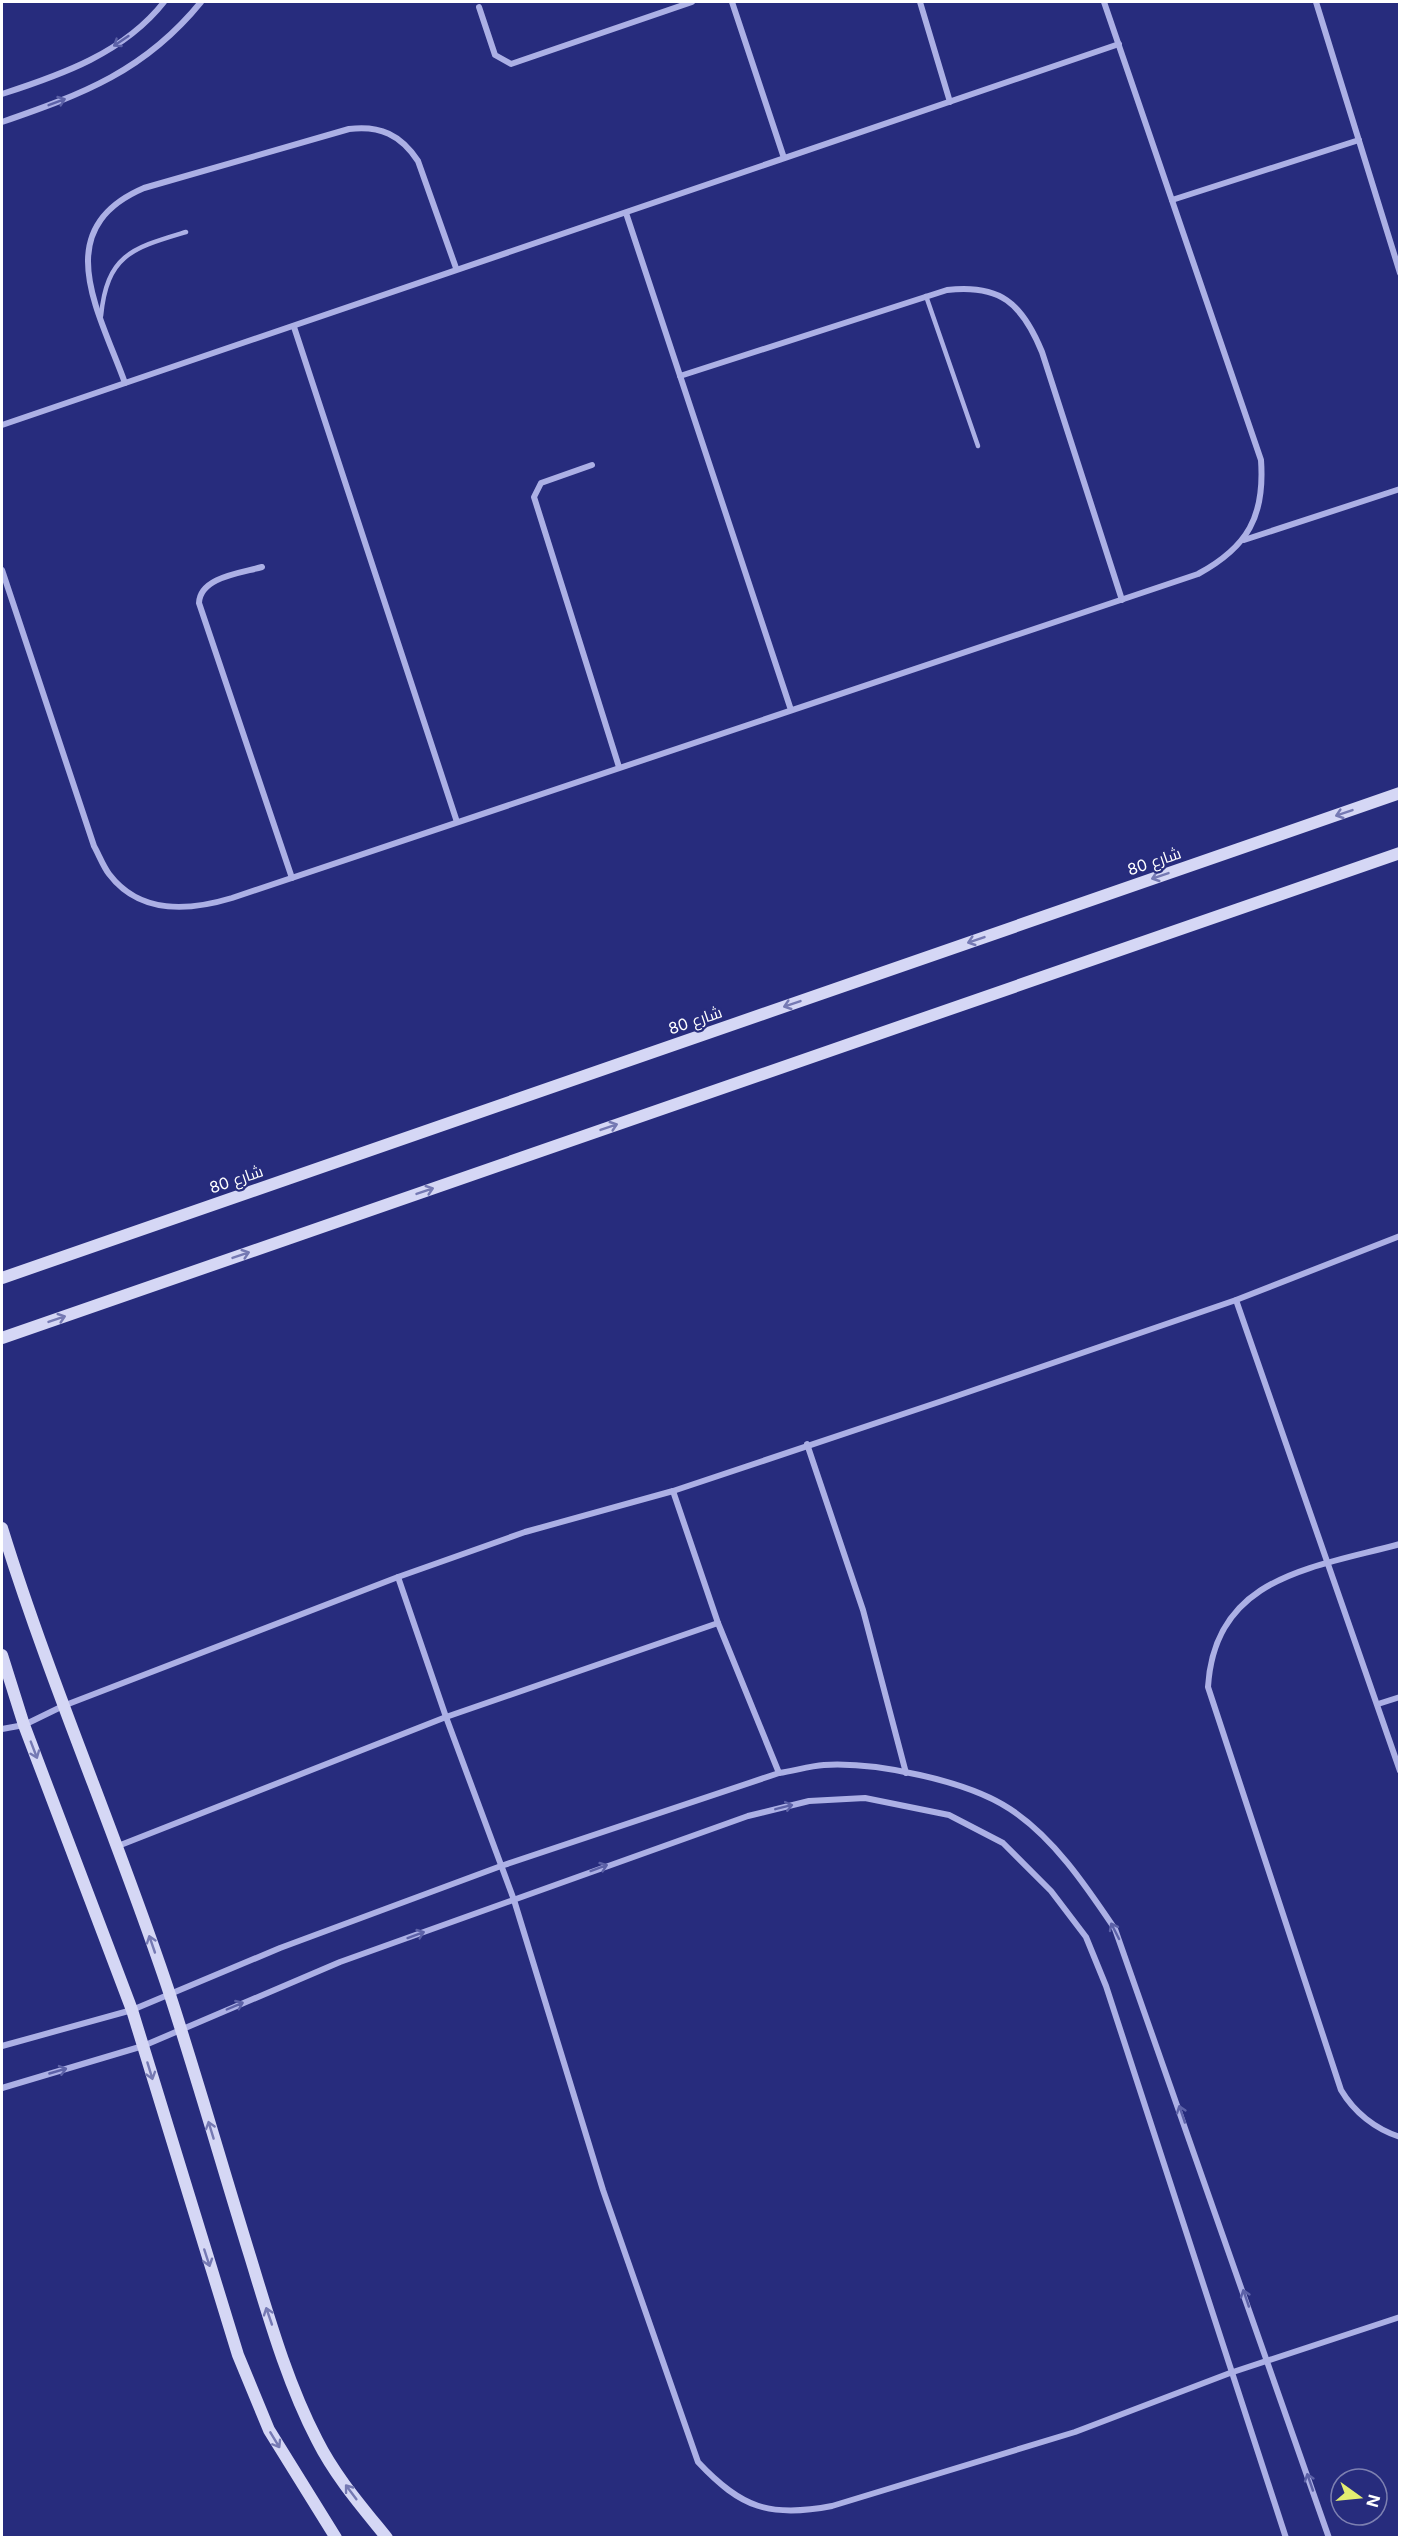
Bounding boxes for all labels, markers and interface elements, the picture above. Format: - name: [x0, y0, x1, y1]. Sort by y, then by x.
- one-way arrow: [114, 35, 130, 47]
- one-way arrow: [47, 96, 65, 107]
- one-way arrow: [1335, 808, 1354, 819]
- street label: شارع 80: [1125, 843, 1184, 881]
- one-way arrow: [1151, 872, 1170, 883]
- one-way arrow: [967, 936, 986, 947]
- one-way arrow: [783, 1000, 801, 1011]
- street label: شارع 80: [666, 1002, 725, 1040]
- one-way arrow: [600, 1121, 619, 1132]
- street label: شارع 80: [207, 1161, 266, 1199]
- one-way arrow: [415, 1184, 434, 1195]
- one-way arrow: [231, 1248, 250, 1259]
- one-way arrow: [47, 1312, 66, 1323]
- one-way arrow: [29, 1740, 40, 1759]
- one-way arrow: [774, 1800, 793, 1812]
- one-way arrow: [589, 1862, 608, 1873]
- one-way arrow: [1109, 1922, 1120, 1940]
- one-way arrow: [406, 1928, 425, 1939]
- one-way arrow: [146, 1935, 157, 1954]
- one-way arrow: [225, 2000, 243, 2011]
- one-way arrow: [145, 2061, 156, 2080]
- one-way arrow: [48, 2065, 67, 2076]
- one-way arrow: [1176, 2105, 1187, 2124]
- one-way arrow: [205, 2121, 216, 2140]
- one-way arrow: [202, 2248, 213, 2267]
- one-way arrow: [1240, 2289, 1251, 2308]
- one-way arrow: [263, 2307, 274, 2326]
- one-way arrow: [270, 2431, 282, 2448]
- north arrow: [1329, 2467, 1389, 2527]
- one-way arrow: [1304, 2473, 1315, 2492]
- one-way arrow: [344, 2484, 357, 2500]
- text: N: [1362, 2492, 1385, 2509]

